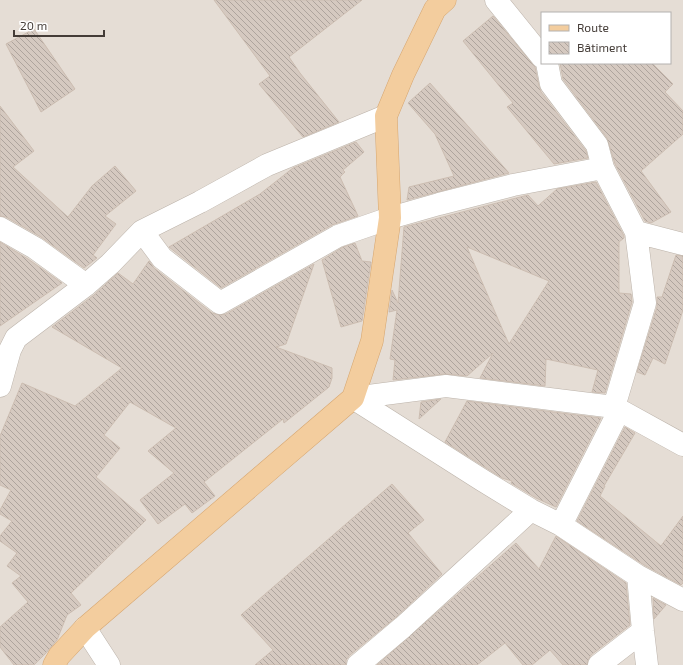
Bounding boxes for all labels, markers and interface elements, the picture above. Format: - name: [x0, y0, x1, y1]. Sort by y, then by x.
- scale bar: [14, 12, 104, 38]
- legend: [541, 12, 671, 64]
- text: 20 m: [20, 18, 47, 32]
- text: Route: [577, 20, 609, 34]
- text: Bâtiment: [577, 40, 628, 54]

